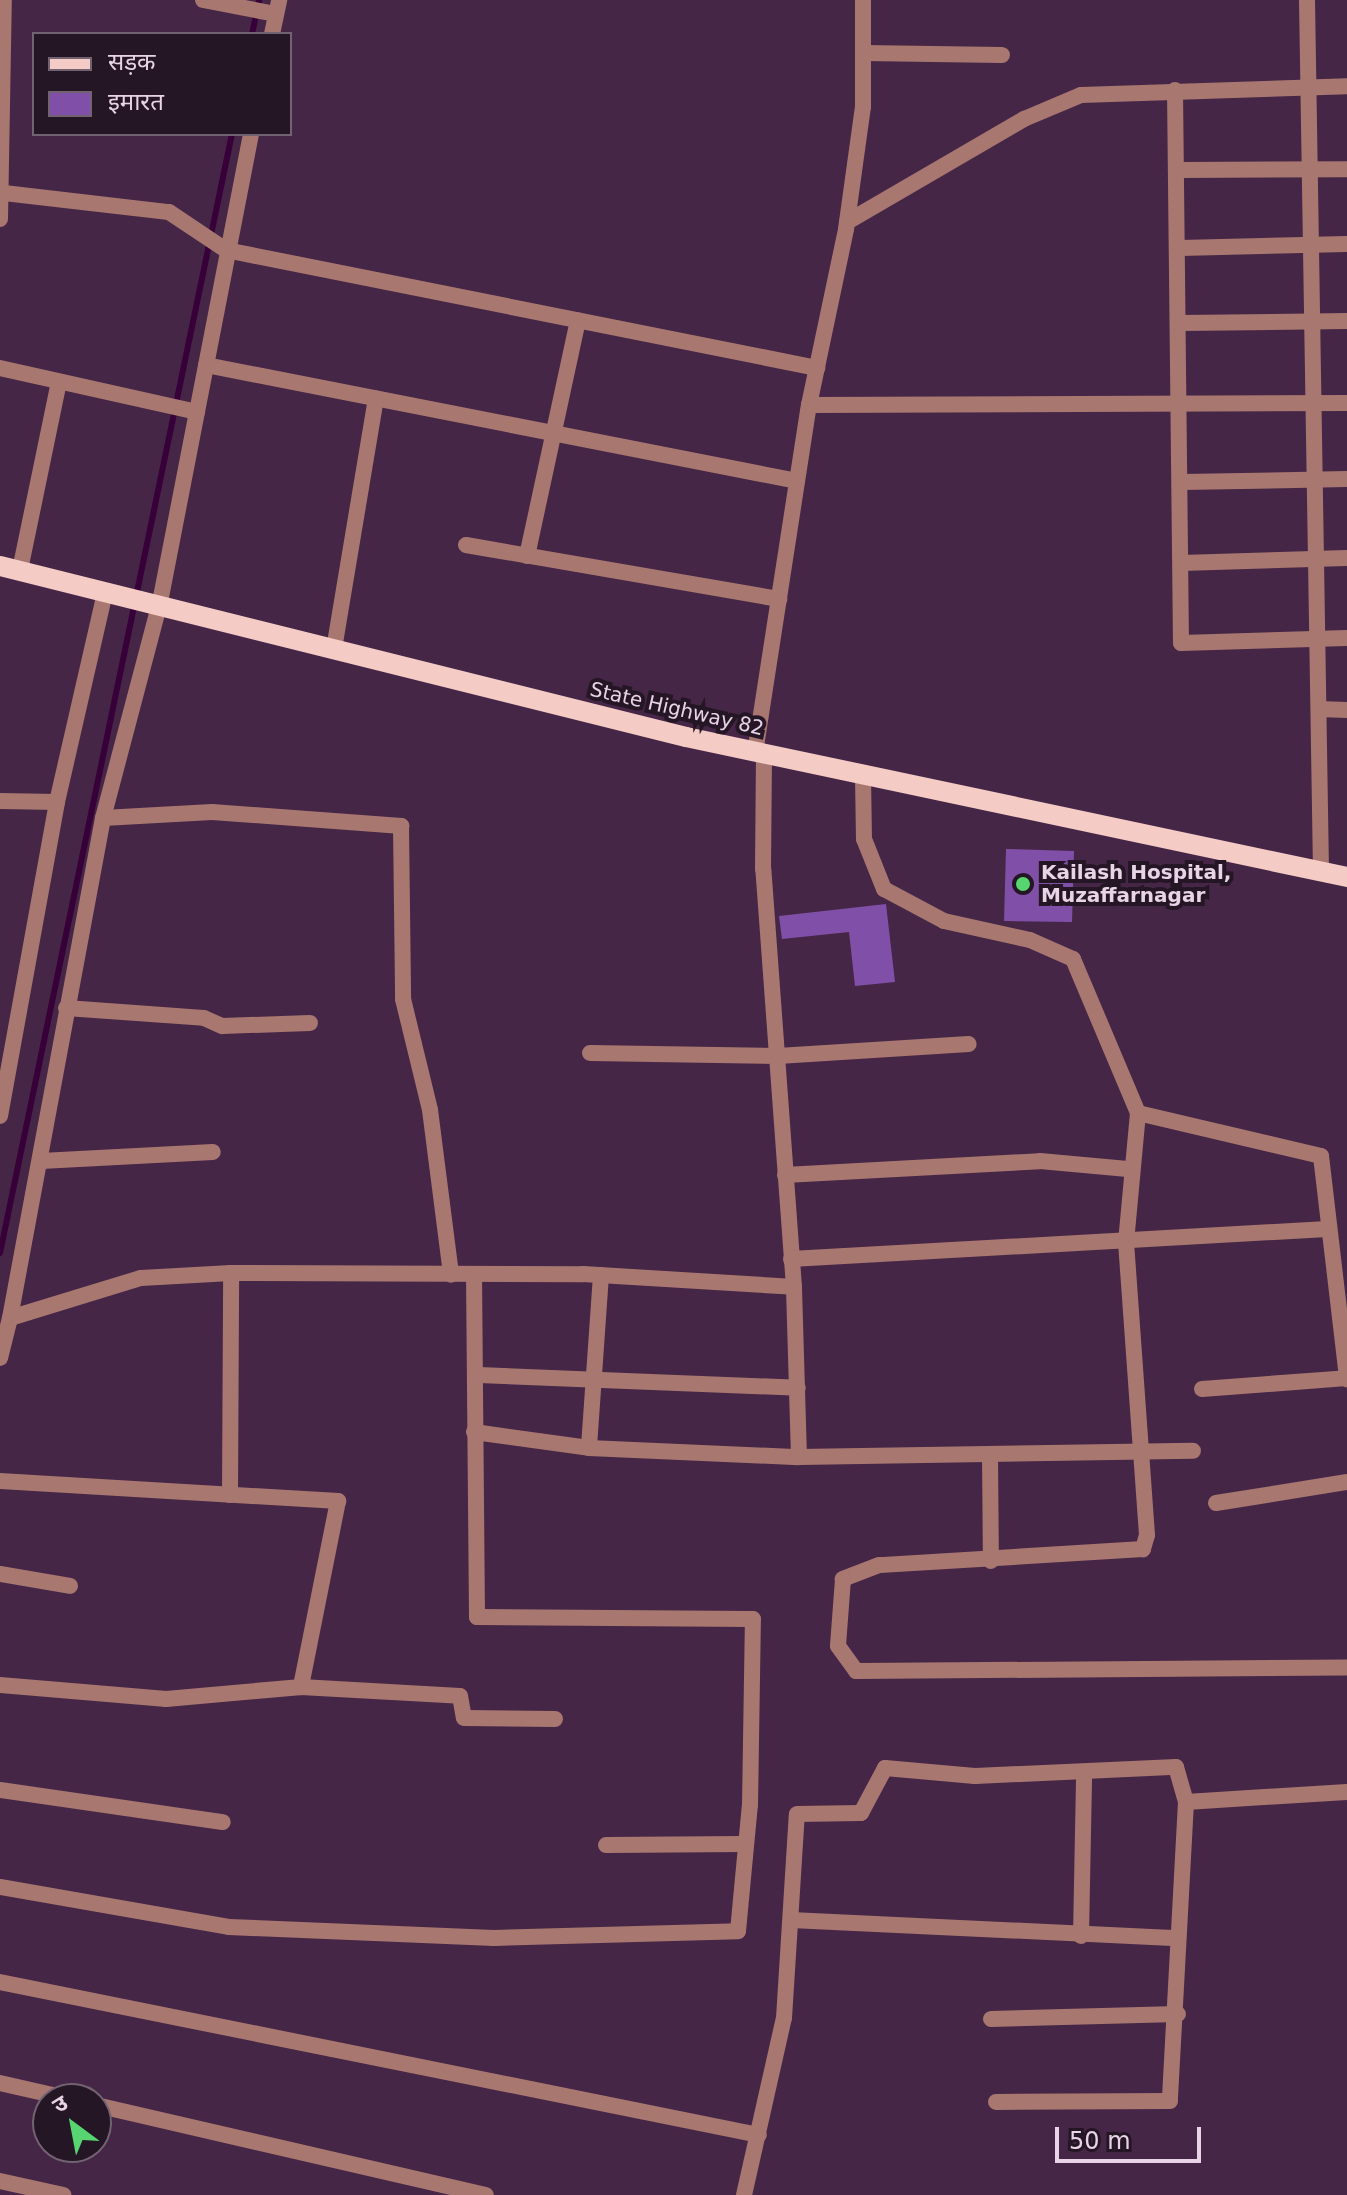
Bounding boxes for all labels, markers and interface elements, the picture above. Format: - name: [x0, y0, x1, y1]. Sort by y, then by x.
- legend: [32, 32, 292, 136]
- text: सड़क: [108, 48, 156, 76]
- text: इमारत: [108, 88, 164, 116]
- street label: State Highway 82: [588, 677, 766, 741]
- place label: Kailash Hospital, Muzaffarnagar: [1041, 860, 1231, 907]
- marker: Kailash Hospital, Muzaffarnagar: [1012, 873, 1034, 895]
- north arrow: [32, 2083, 112, 2163]
- text: उ: [48, 2090, 72, 2118]
- scale bar: [1059, 2111, 1205, 2161]
- text: 50 m: [1069, 2127, 1131, 2155]

